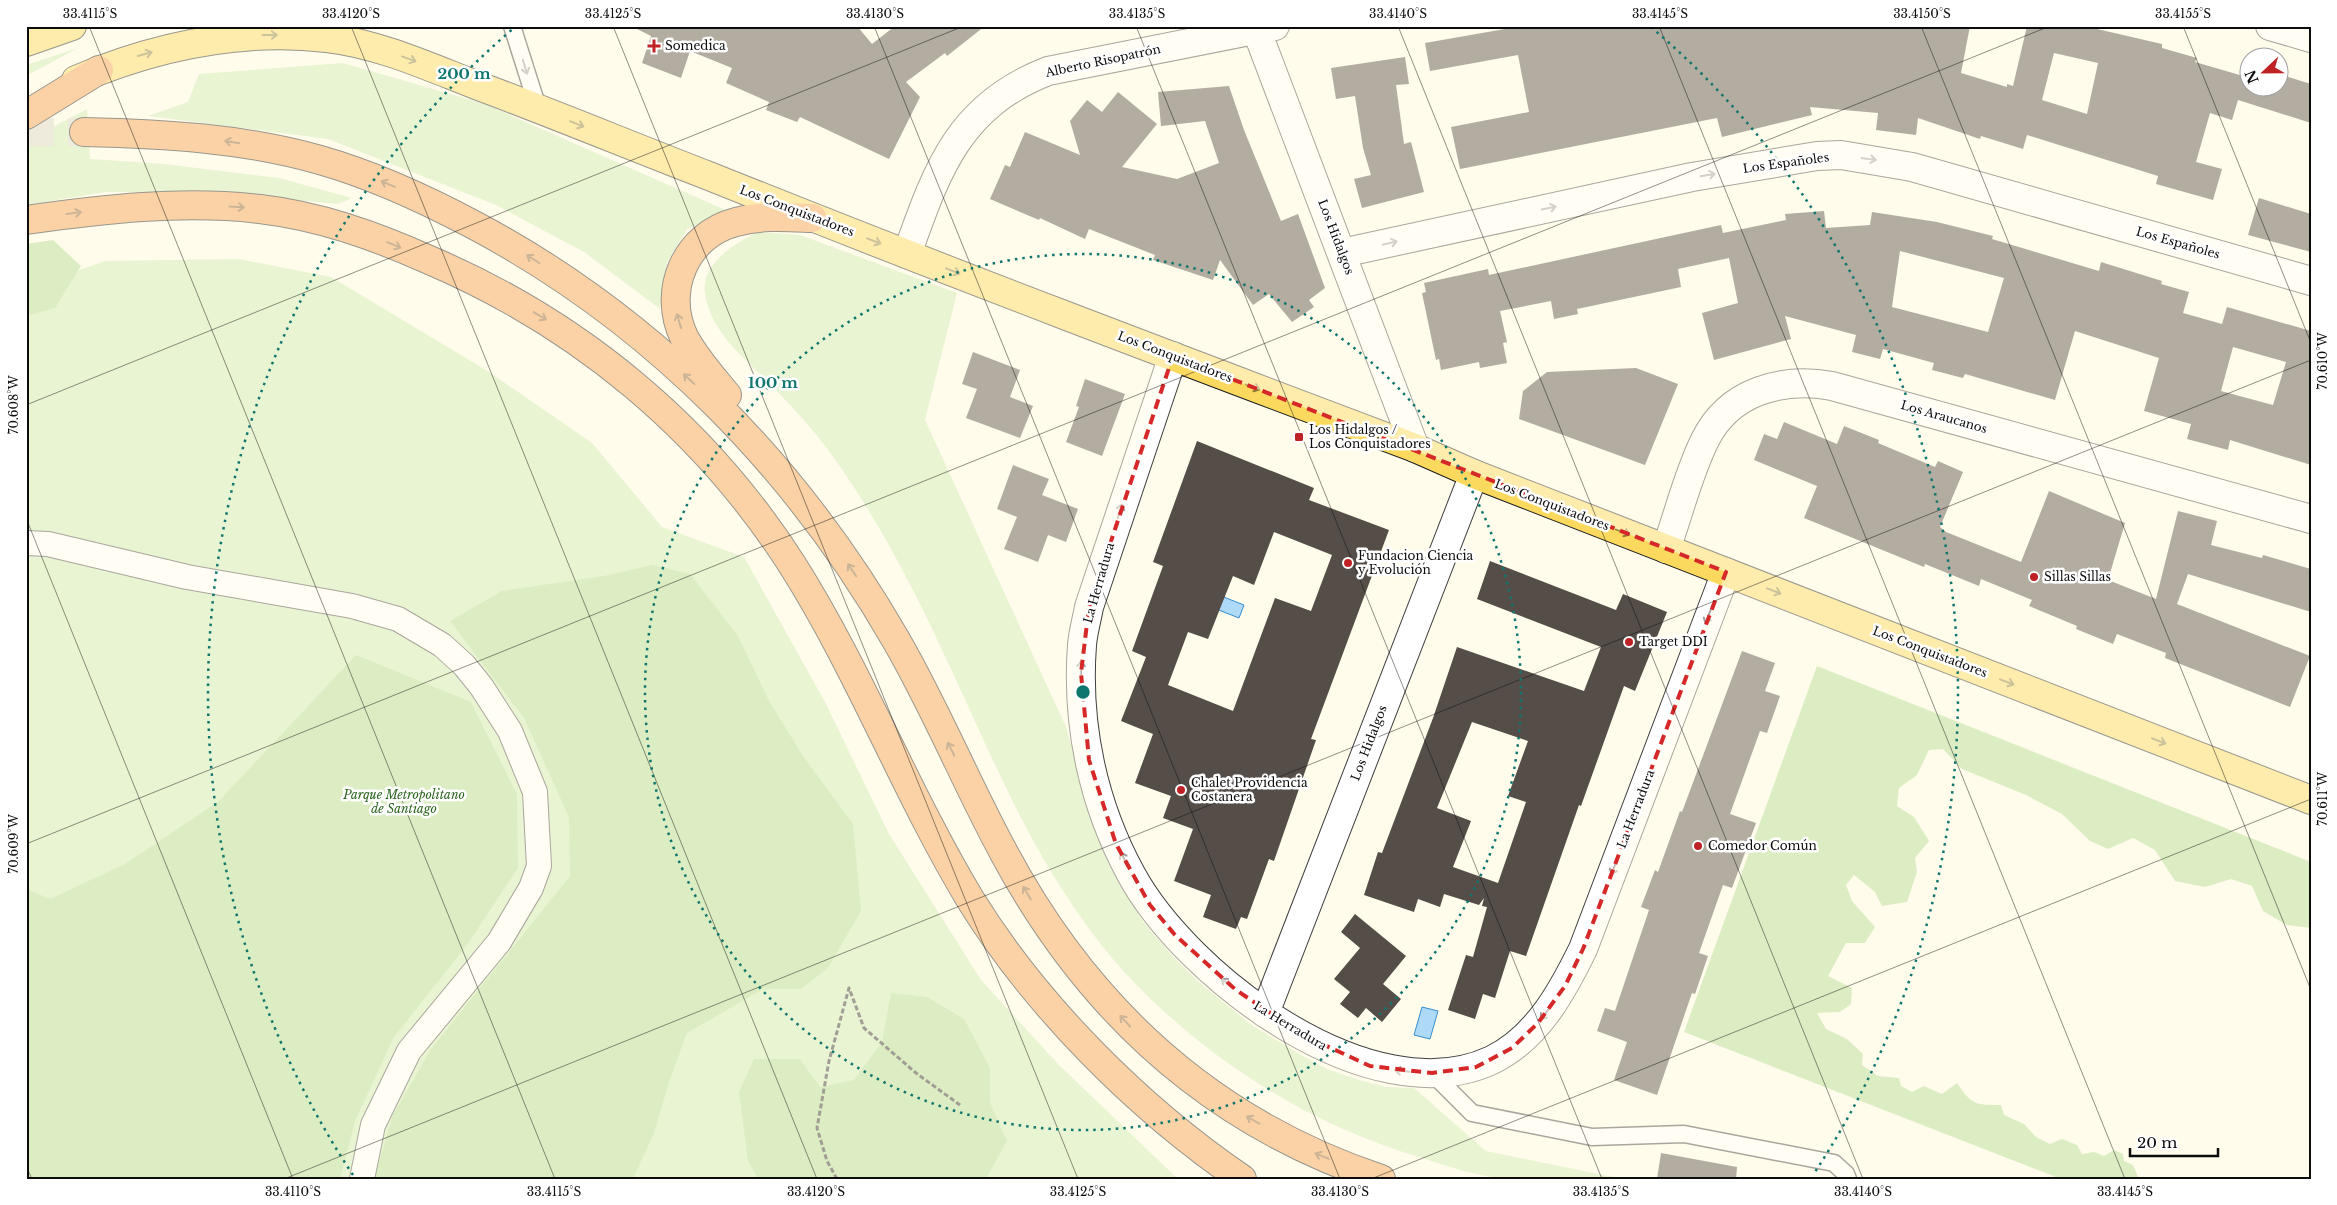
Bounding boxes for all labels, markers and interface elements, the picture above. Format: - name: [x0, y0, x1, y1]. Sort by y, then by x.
- text: 33.4115°S: [63, 6, 117, 21]
- text: 33.4120°S: [322, 6, 380, 21]
- text: 33.4125°S: [585, 6, 641, 21]
- text: 33.4130°S: [846, 6, 904, 21]
- text: 33.4135°S: [1109, 6, 1165, 21]
- text: 33.4140°S: [1369, 6, 1427, 21]
- text: 33.4145°S: [1632, 6, 1688, 21]
- text: 33.4150°S: [1893, 6, 1951, 21]
- text: 33.4155°S: [2155, 6, 2211, 21]
- one-way arrow: [262, 30, 278, 40]
- place label: Somedica: [665, 38, 726, 53]
- marker: Somedica: [647, 39, 661, 53]
- street label: Alberto Risopatrón: [1043, 41, 1162, 80]
- north arrow: [2240, 48, 2290, 98]
- one-way arrow: [137, 49, 153, 59]
- one-way arrow: [401, 55, 416, 64]
- one-way arrow: [521, 59, 530, 75]
- text: 200 m: [438, 64, 491, 83]
- text: N: [2241, 67, 2263, 86]
- one-way arrow: [569, 120, 584, 129]
- one-way arrow: [224, 137, 240, 147]
- street label: Los Españoles: [1742, 149, 1830, 176]
- one-way arrow: [1860, 154, 1876, 164]
- one-way arrow: [1699, 169, 1715, 179]
- one-way arrow: [381, 179, 396, 189]
- street label: Los Conquistadores: [738, 182, 857, 239]
- street label: Los Hidalgos: [1315, 197, 1358, 277]
- one-way arrow: [228, 203, 244, 212]
- one-way arrow: [1540, 203, 1556, 212]
- one-way arrow: [66, 208, 82, 218]
- street label: Los Españoles: [2134, 223, 2222, 262]
- one-way arrow: [866, 237, 881, 246]
- one-way arrow: [1382, 238, 1398, 247]
- one-way arrow: [386, 240, 401, 250]
- one-way arrow: [526, 253, 540, 263]
- one-way arrow: [944, 267, 960, 276]
- one-way arrow: [532, 312, 546, 322]
- one-way arrow: [674, 313, 683, 329]
- street label: Los Conquistadores: [1116, 328, 1235, 385]
- text: 70.610°W: [2315, 331, 2330, 390]
- one-way arrow: [683, 373, 696, 384]
- text: 100 m: [748, 373, 798, 392]
- text: 70.608°W: [6, 375, 21, 435]
- one-way arrow: [1244, 383, 1260, 392]
- street label: Los Araucanos: [1899, 397, 1989, 436]
- place label: Los Hidalgos / Los Conquistadores: [1309, 422, 1431, 451]
- marker: Los Hidalgos / Los Conquistadores: [1293, 431, 1305, 443]
- street label: Los Conquistadores: [1493, 476, 1612, 533]
- one-way arrow: [1116, 504, 1126, 520]
- one-way arrow: [1615, 528, 1630, 537]
- street label: La Herradura: [1080, 541, 1117, 625]
- place label: Fundacion Ciencia y Evolución: [1358, 548, 1474, 577]
- marker: Fundacion Ciencia y Evolución: [1342, 557, 1354, 569]
- one-way arrow: [847, 563, 857, 577]
- place label: Sillas Sillas: [2044, 569, 2111, 584]
- marker: Sillas Sillas: [2028, 571, 2040, 583]
- one-way arrow: [1766, 587, 1781, 596]
- one-way arrow: [1703, 609, 1712, 625]
- street label: Los Conquistadores: [1871, 623, 1990, 680]
- place label: Target DDI: [1639, 634, 1708, 649]
- marker: Target DDI: [1623, 636, 1635, 648]
- one-way arrow: [1076, 660, 1086, 676]
- one-way arrow: [1999, 678, 2014, 687]
- centre of rings: [1074, 683, 1092, 701]
- street label: Los Hidalgos: [1347, 703, 1390, 783]
- one-way arrow: [2150, 737, 2166, 746]
- one-way arrow: [946, 742, 955, 757]
- street label: La Herradura: [1614, 767, 1658, 850]
- text: 70.611°W: [2315, 771, 2330, 826]
- place label: Chalet Providencia Costanera: [1191, 775, 1308, 804]
- marker: Chalet Providencia Costanera: [1175, 784, 1187, 796]
- park label: Parque Metropolitano de Santiago: [342, 787, 465, 816]
- text: 70.609°W: [6, 813, 21, 874]
- place label: Comedor Común: [1708, 838, 1817, 853]
- marker: Comedor Común: [1692, 840, 1704, 852]
- one-way arrow: [1118, 852, 1128, 867]
- one-way arrow: [1608, 860, 1617, 875]
- one-way arrow: [1021, 886, 1031, 900]
- one-way arrow: [1220, 977, 1233, 988]
- street label: La Herradura: [1251, 998, 1330, 1054]
- one-way arrow: [1540, 1007, 1551, 1020]
- one-way arrow: [1119, 1015, 1131, 1028]
- one-way arrow: [1395, 1066, 1411, 1076]
- one-way arrow: [1247, 1115, 1261, 1125]
- scale bar: [2130, 1125, 2217, 1157]
- text: 20 m: [2137, 1133, 2177, 1152]
- one-way arrow: [1315, 1150, 1330, 1160]
- text: 33.4110°S: [265, 1184, 321, 1199]
- text: 33.4115°S: [527, 1184, 581, 1199]
- text: 33.4120°S: [787, 1184, 845, 1199]
- text: 33.4125°S: [1050, 1184, 1106, 1199]
- text: 33.4130°S: [1311, 1184, 1369, 1199]
- text: 33.4135°S: [1573, 1184, 1629, 1199]
- text: 33.4140°S: [1834, 1184, 1892, 1199]
- text: 33.4145°S: [2097, 1184, 2153, 1199]

